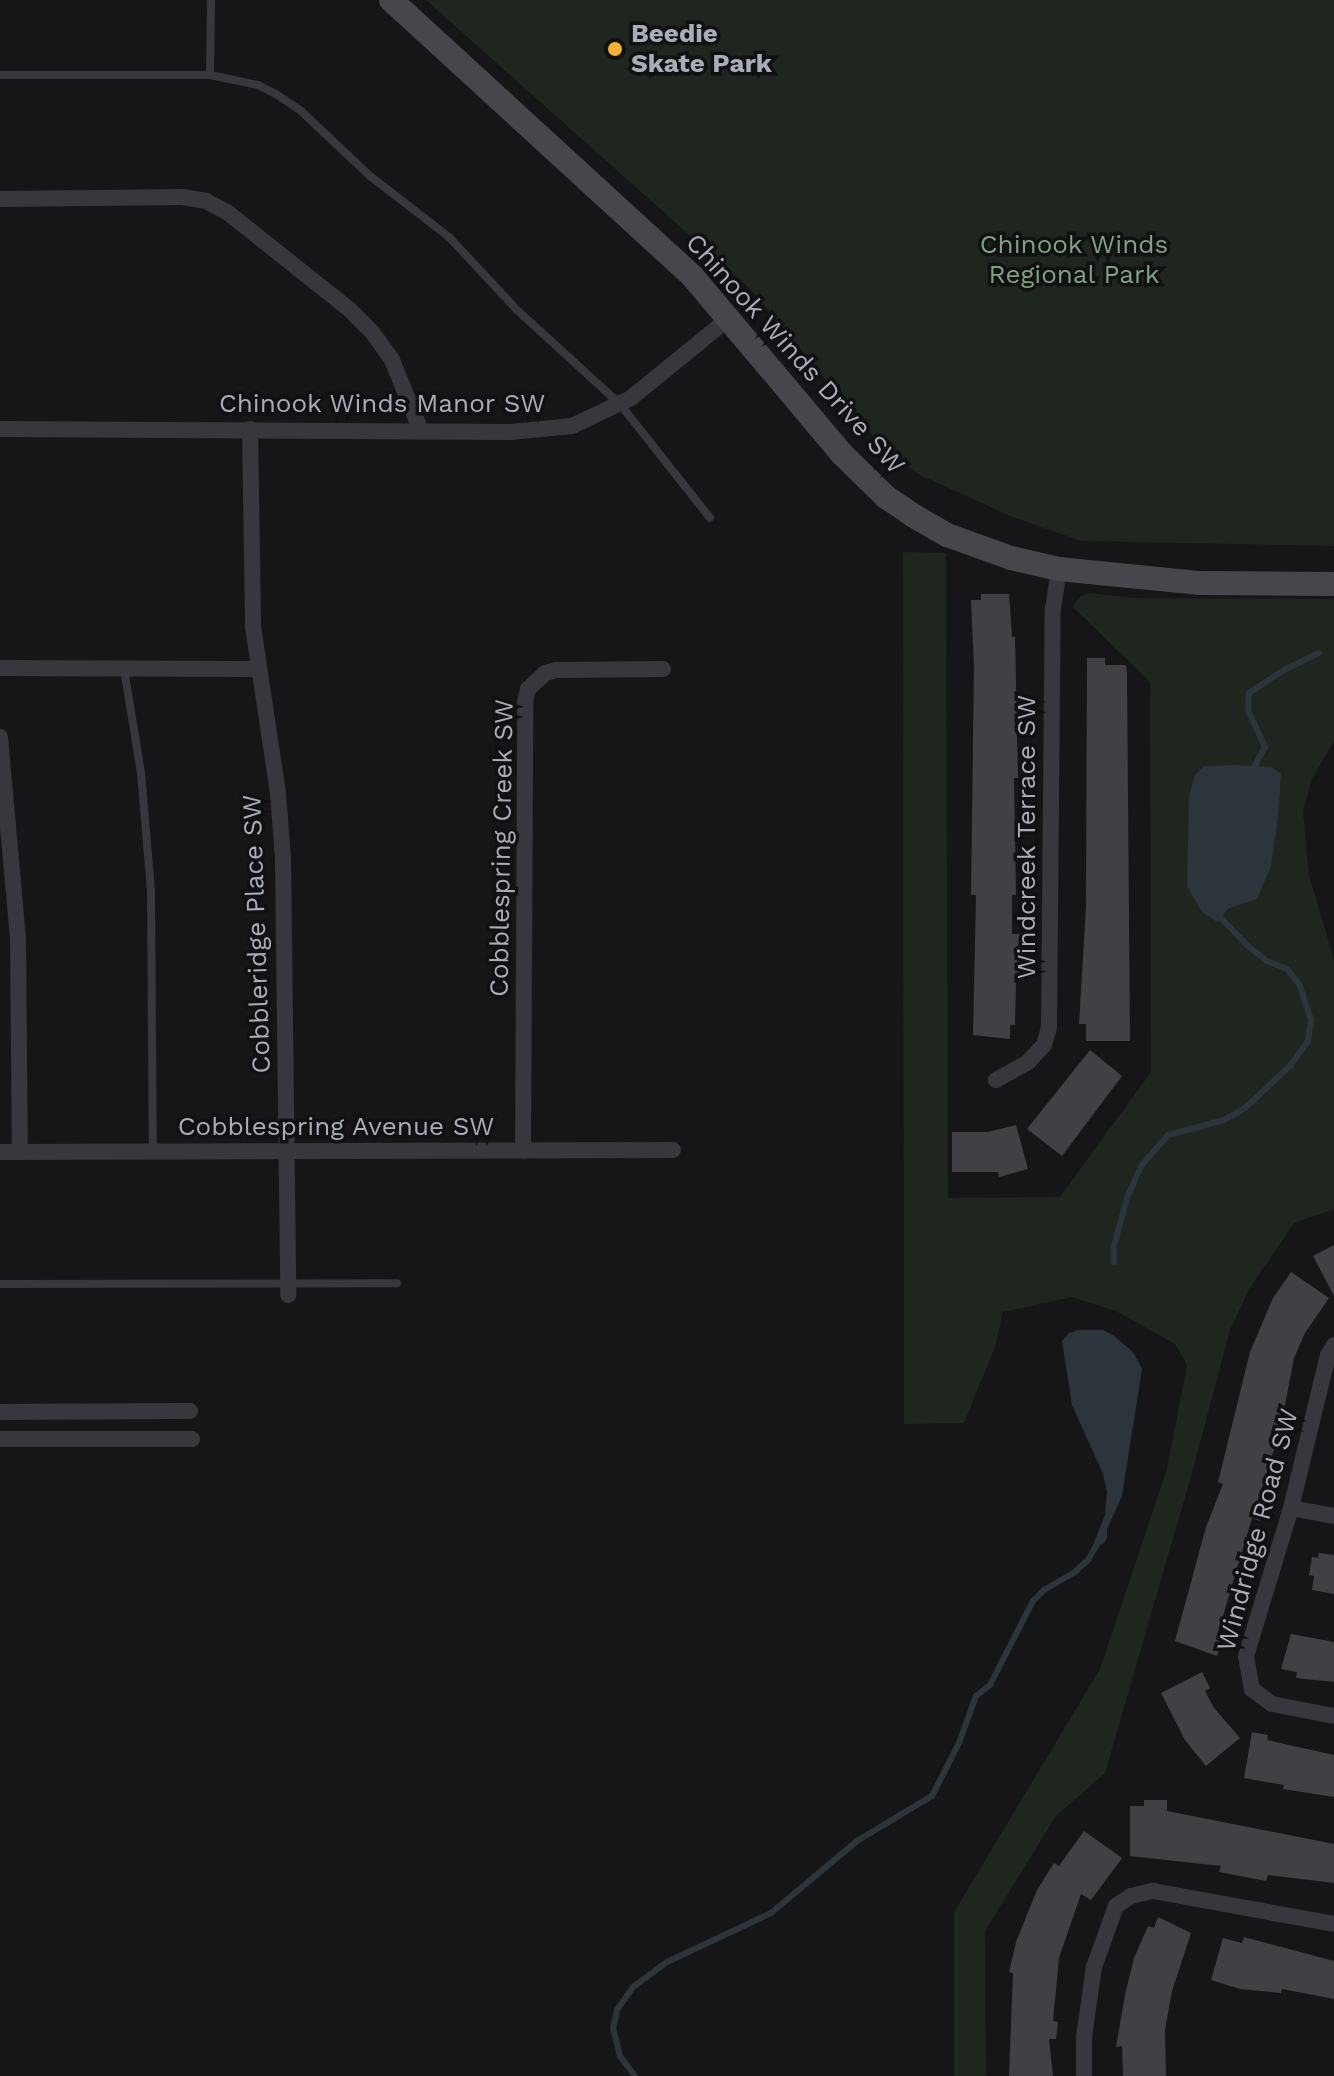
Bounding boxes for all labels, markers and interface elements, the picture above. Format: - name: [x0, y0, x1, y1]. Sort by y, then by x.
- place label: Beedie Skate Park: [631, 18, 772, 80]
- marker: Beedie Skate Park: [606, 40, 624, 58]
- street label: Chinook Winds Drive SW: [678, 227, 912, 481]
- park label: Chinook Winds Regional Park: [979, 229, 1169, 290]
- street label: Chinook Winds Manor SW: [218, 388, 546, 420]
- street label: Windcreek Terrace SW: [1011, 694, 1043, 980]
- street label: Cobblespring Creek SW: [484, 699, 520, 997]
- street label: Cobbleridge Place SW: [237, 794, 277, 1074]
- street label: Cobblespring Avenue SW: [177, 1111, 495, 1143]
- street label: Windridge Road SW: [1211, 1405, 1305, 1655]

